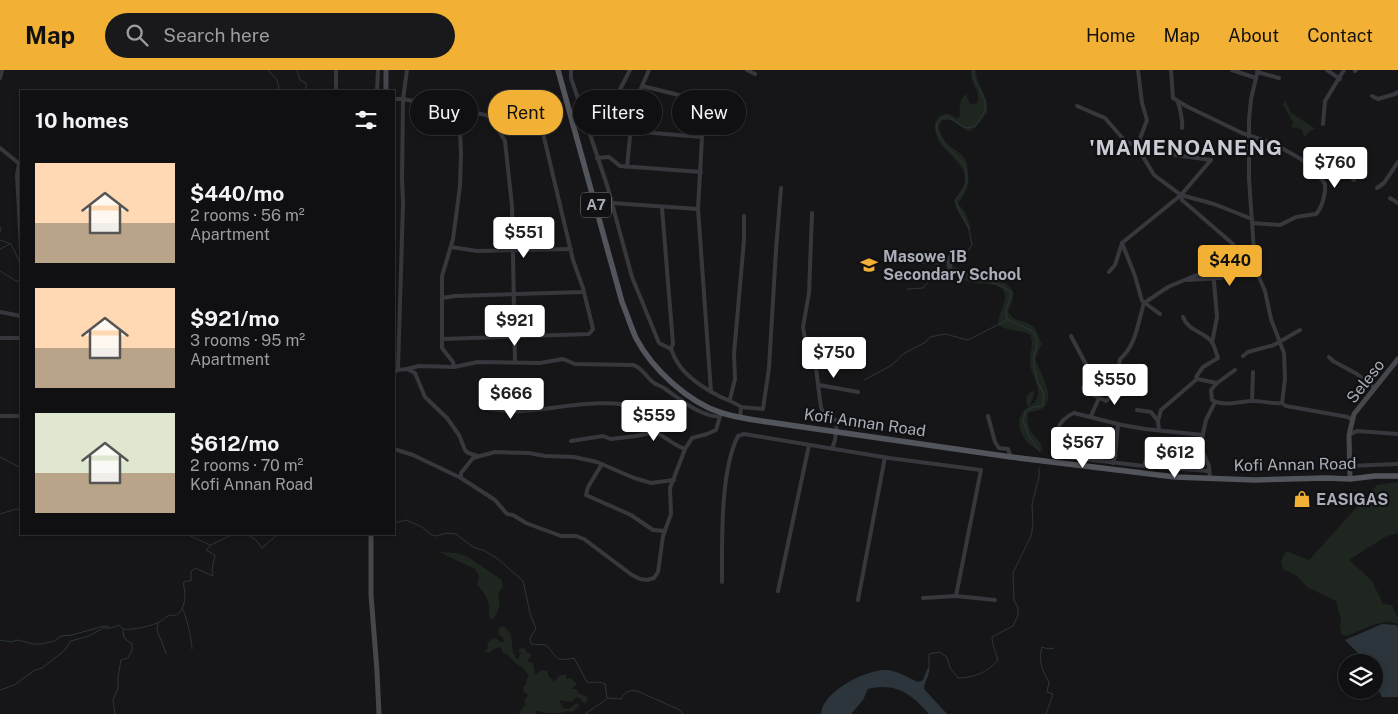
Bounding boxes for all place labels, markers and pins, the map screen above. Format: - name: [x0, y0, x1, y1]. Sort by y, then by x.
- pin: $760: [1305, 146, 1365, 189]
- pin: $551: [494, 216, 554, 259]
- pin: $440: [1200, 244, 1260, 287]
- place label: Masowe 1B Secondary School: [883, 247, 1022, 284]
- school or university icon: Masowe 1B Secondary School: [859, 255, 879, 275]
- pin: $921: [485, 304, 545, 347]
- pin: $750: [804, 336, 864, 379]
- pin: $550: [1085, 364, 1145, 406]
- pin: $666: [481, 378, 541, 420]
- pin: $559: [624, 400, 684, 442]
- pin: $567: [1053, 426, 1113, 469]
- pin: $612: [1145, 436, 1205, 479]
- shop icon: EASIGAS: [1292, 489, 1312, 509]
- place label: EASIGAS: [1316, 490, 1388, 509]

